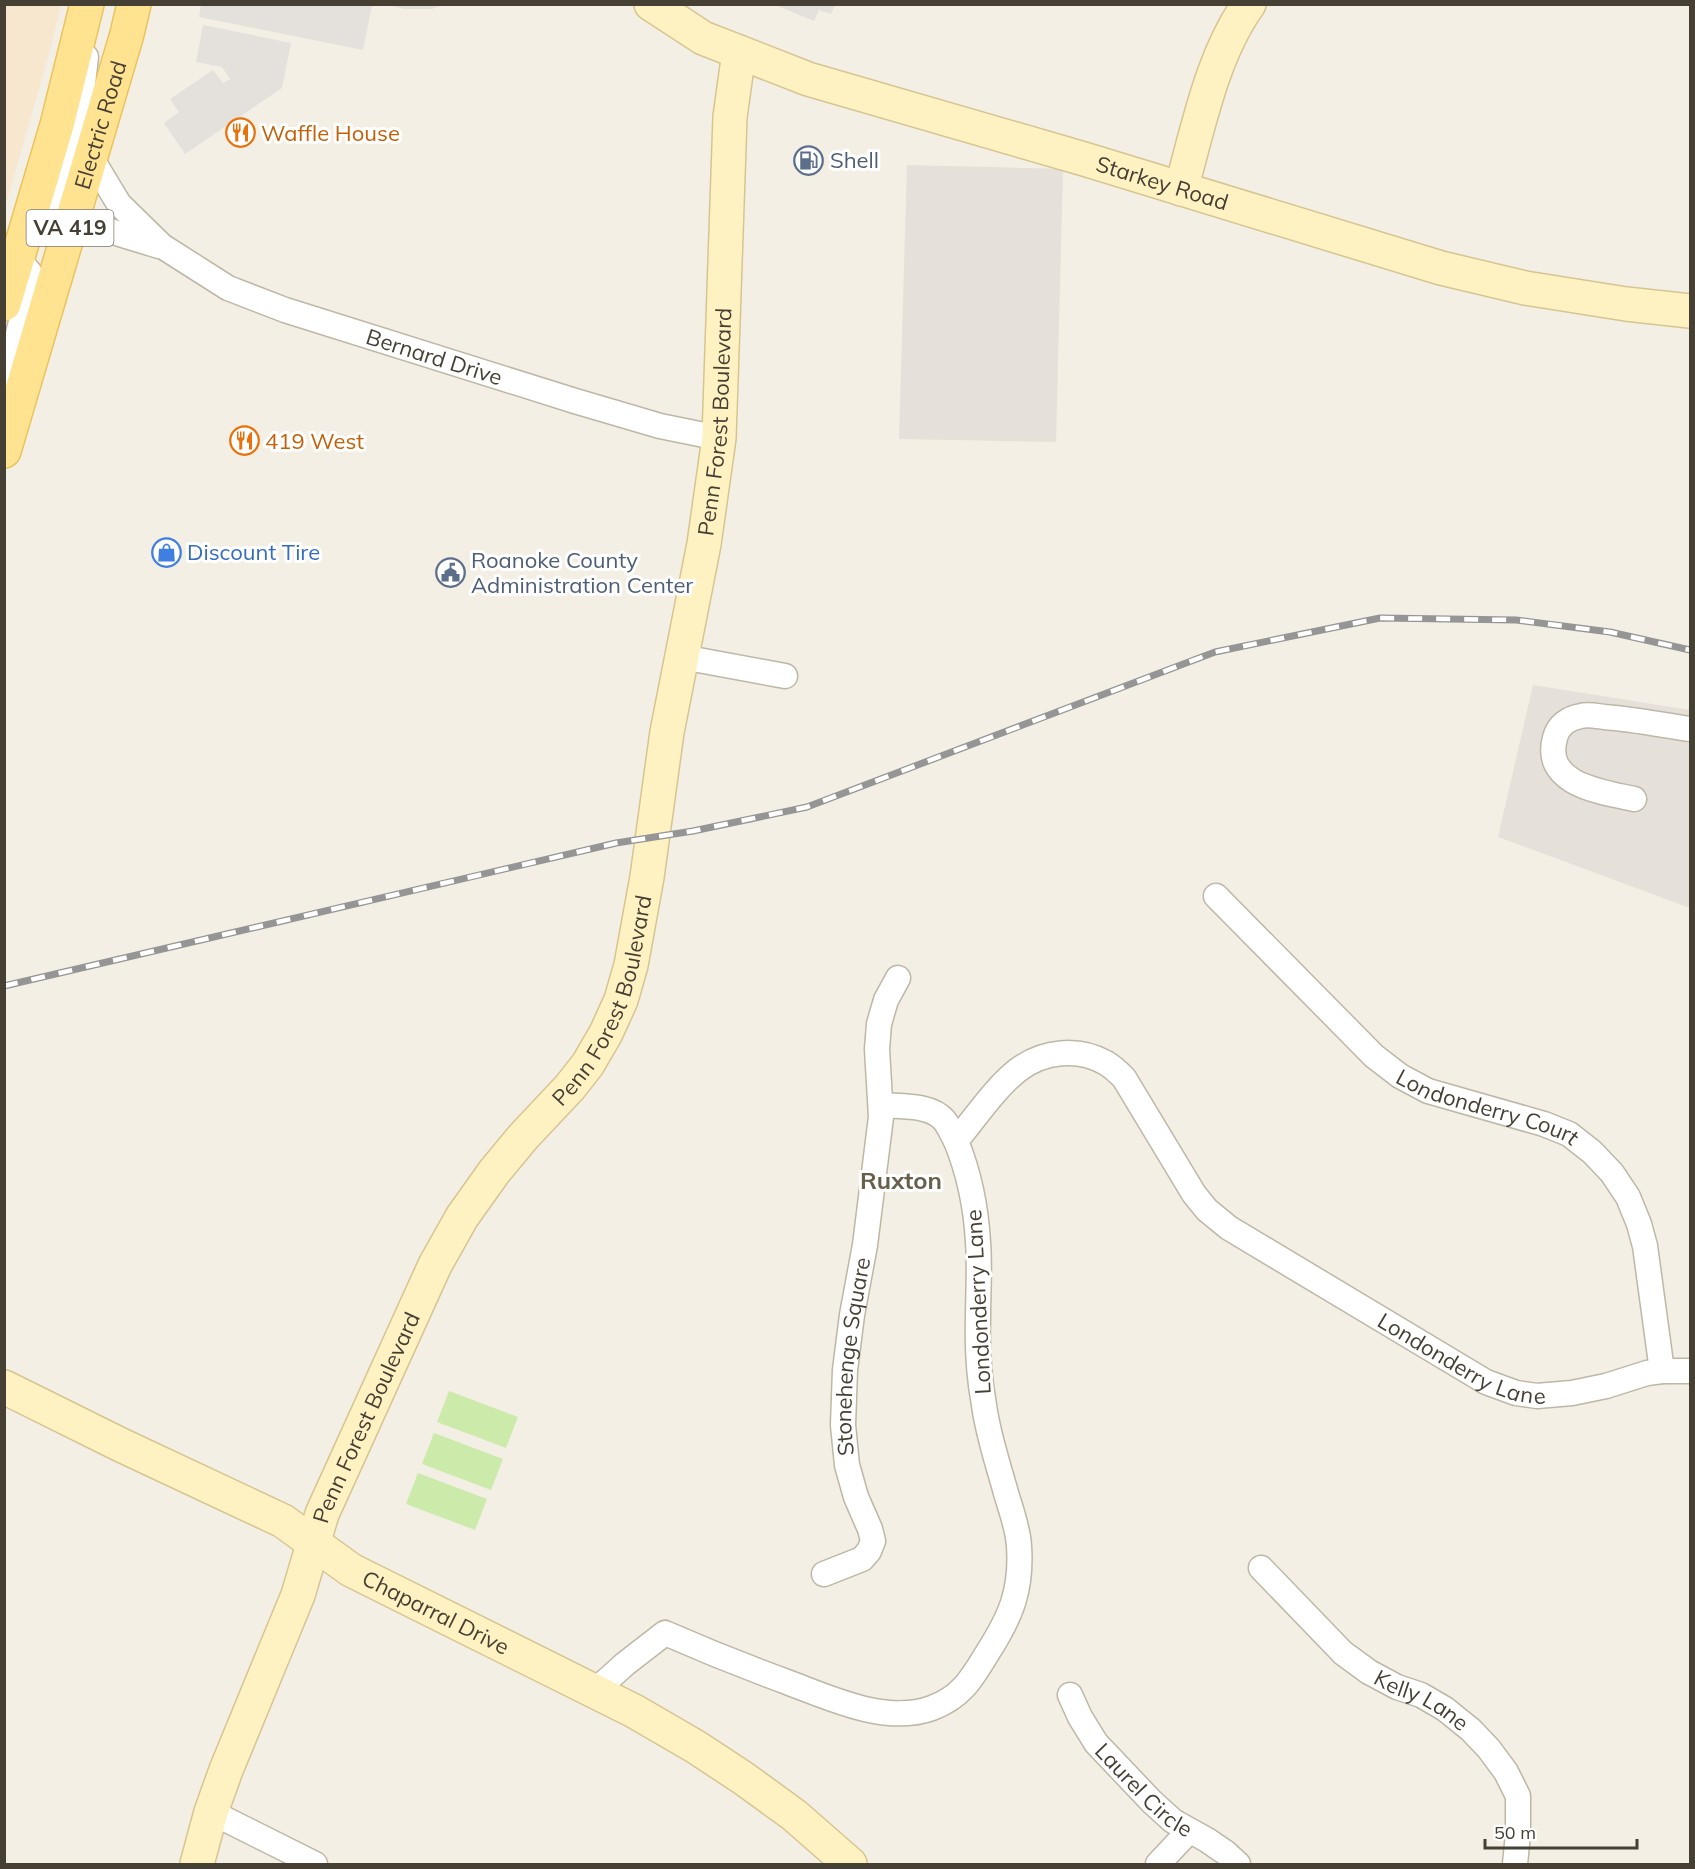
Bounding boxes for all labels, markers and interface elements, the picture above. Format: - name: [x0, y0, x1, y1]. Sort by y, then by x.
- street label: Electric Road: [68, 57, 132, 192]
- restaurant icon: Waffle House: [224, 117, 256, 149]
- place label: Waffle House: [261, 119, 400, 147]
- fuel station icon: Shell: [793, 144, 825, 176]
- place label: Shell: [830, 146, 879, 174]
- street label: Starkey Road: [1093, 150, 1232, 216]
- road number: VA 419: [26, 210, 113, 246]
- street label: Penn Forest Boulevard: [691, 307, 737, 538]
- street label: Bernard Drive: [363, 322, 506, 391]
- restaurant icon: 419 West: [228, 425, 260, 457]
- place label: 419 West: [265, 427, 364, 455]
- shop icon: Discount Tire: [150, 536, 182, 568]
- place label: Discount Tire: [187, 538, 320, 566]
- place label: Roanoke County Administration Center: [471, 546, 693, 599]
- public building icon: Roanoke County Administration Center: [434, 557, 466, 589]
- street label: Penn Forest Boulevard: [546, 893, 657, 1112]
- street label: Londonderry Court: [1391, 1063, 1585, 1151]
- district label: Ruxton: [860, 1165, 942, 1195]
- street label: Londonderry Lane: [959, 1209, 997, 1395]
- street label: Stonehenge Square: [829, 1255, 876, 1457]
- street label: Londonderry Lane: [1373, 1306, 1547, 1410]
- street label: Penn Forest Boulevard: [306, 1308, 426, 1526]
- street label: Chaparral Drive: [357, 1564, 514, 1661]
- street label: Kelly Lane: [1369, 1663, 1475, 1737]
- street label: Laurel Circle: [1089, 1737, 1197, 1843]
- scale bar: [1485, 1812, 1636, 1850]
- text: 50 m: [1494, 1821, 1536, 1844]

